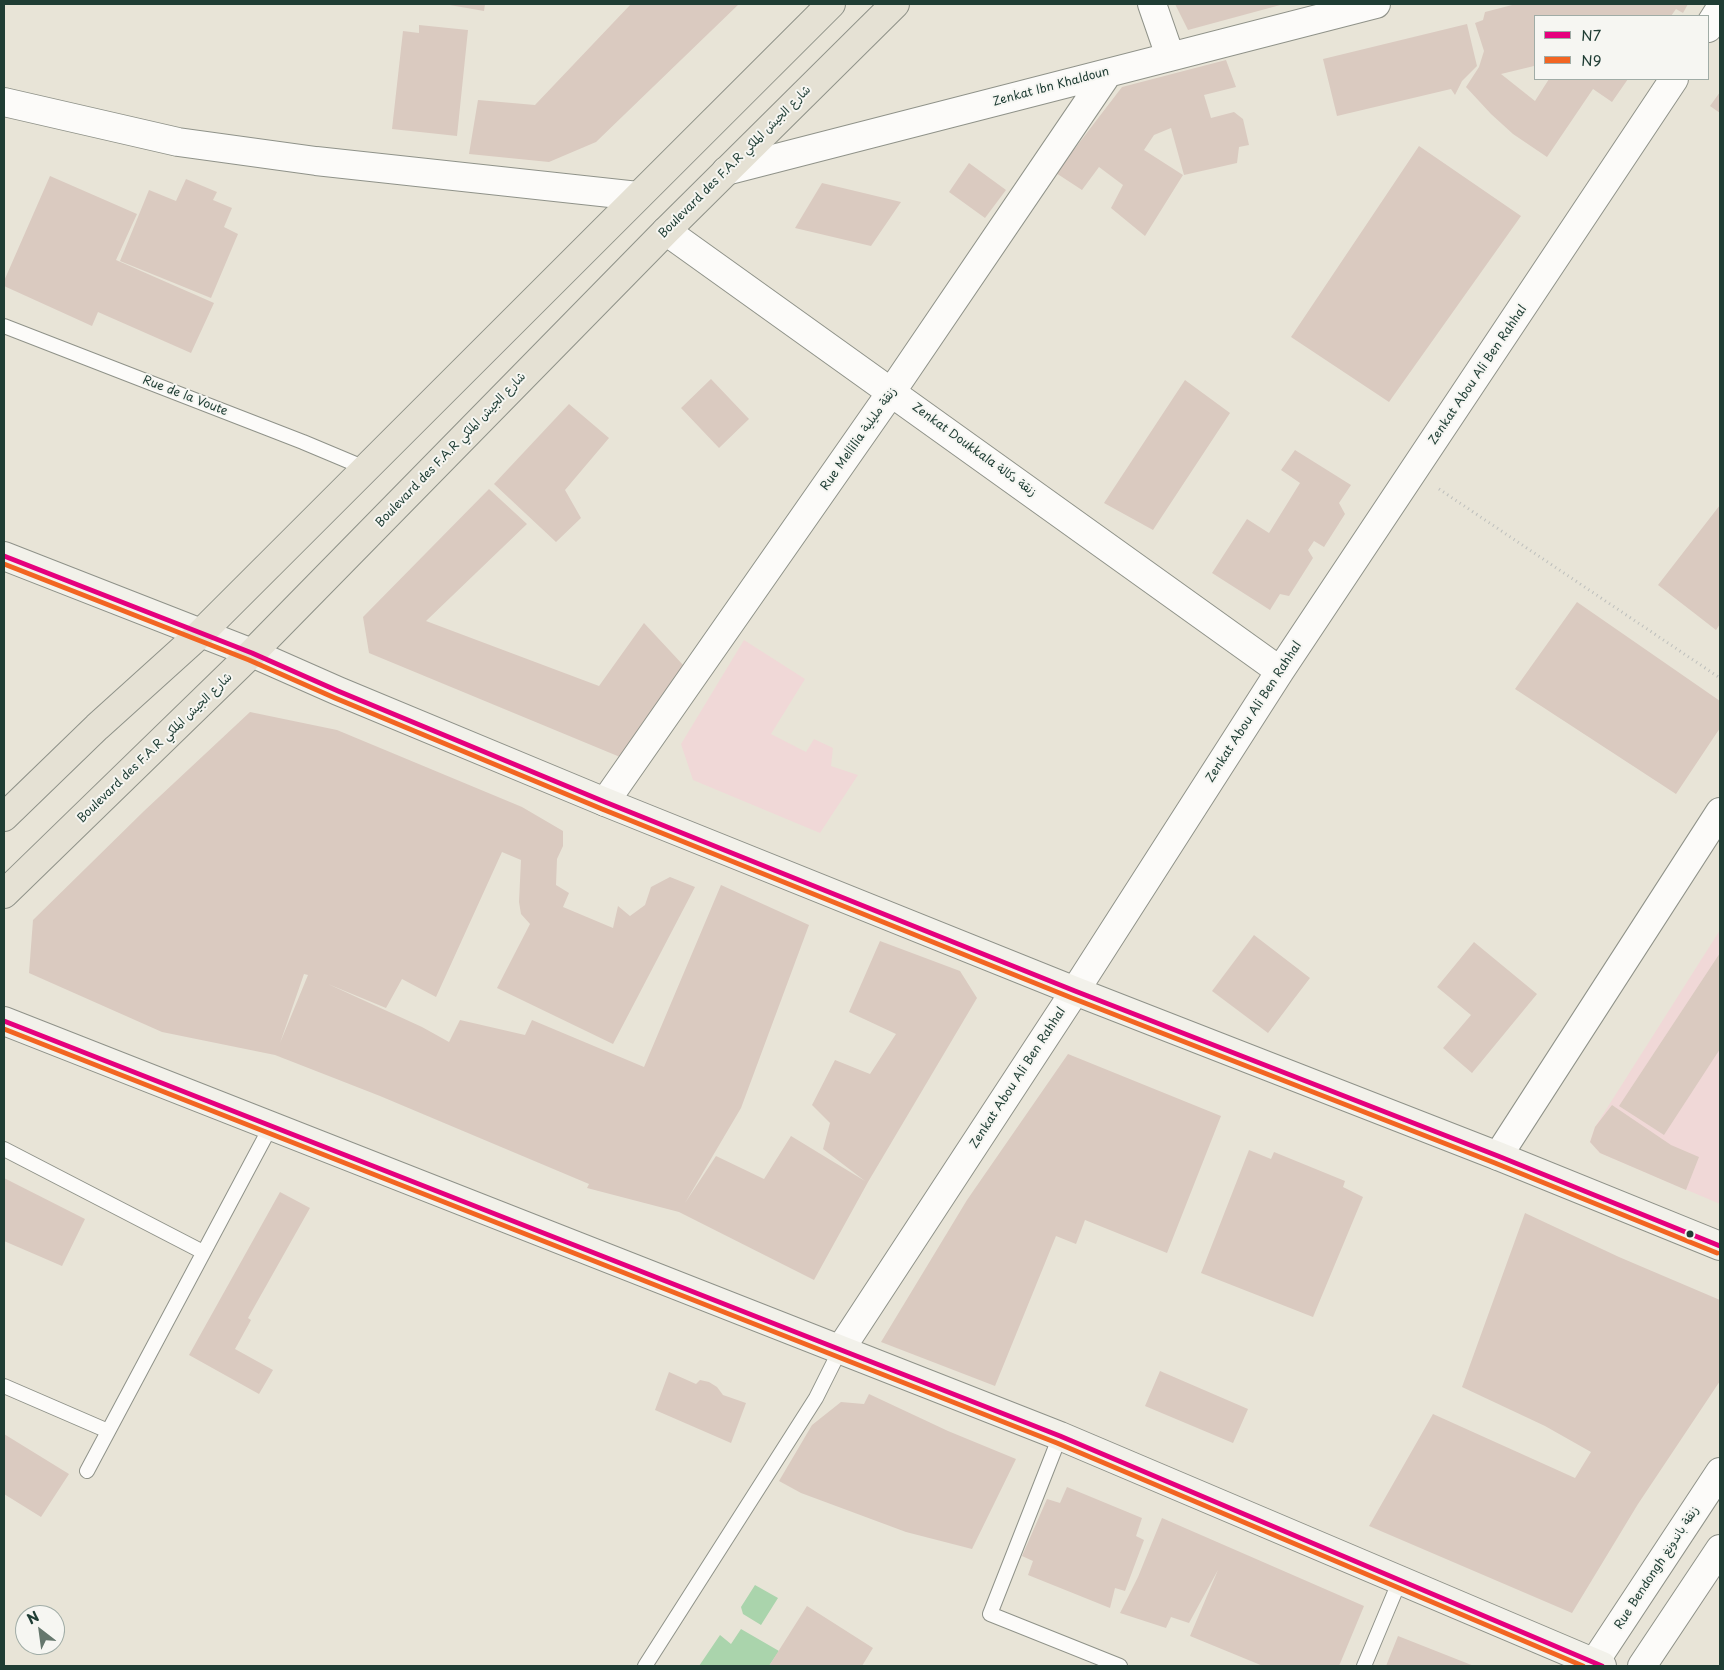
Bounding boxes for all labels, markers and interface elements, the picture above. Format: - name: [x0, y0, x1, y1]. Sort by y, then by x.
- legend: [1534, 15, 1709, 80]
- text: N7: [1581, 23, 1601, 46]
- text: N9: [1581, 48, 1602, 71]
- street label: Zenkat Ibn Khaldoun: [991, 65, 1111, 109]
- street label: Boulevard des F.A.R شارع الجيش الملكي: [656, 83, 814, 241]
- street label: Zenkat Abou Ali Ben Rahhal: [1426, 303, 1530, 447]
- street label: Boulevard des F.A.R شارع الجيش الملكي: [373, 370, 529, 530]
- street label: Rue de la Voute: [140, 373, 230, 419]
- street label: Rue Mellilia زنقة مليلية: [818, 385, 900, 493]
- street label: Zenkat Doukkala زنقة دكالة: [909, 400, 1039, 500]
- street label: Zenkat Abou Ali Ben Rahhal: [1203, 639, 1305, 785]
- street label: Boulevard des F.A.R شارع الجيش الملكي: [75, 670, 235, 826]
- street label: Zenkat Abou Ali Ben Rahhal: [967, 1005, 1069, 1151]
- unlabelled marker: [1685, 1229, 1695, 1239]
- street label: Rue Bendongh زنقة باندونغ: [1612, 1504, 1702, 1632]
- north arrow: [15, 1605, 65, 1655]
- text: N: [23, 1606, 43, 1629]

